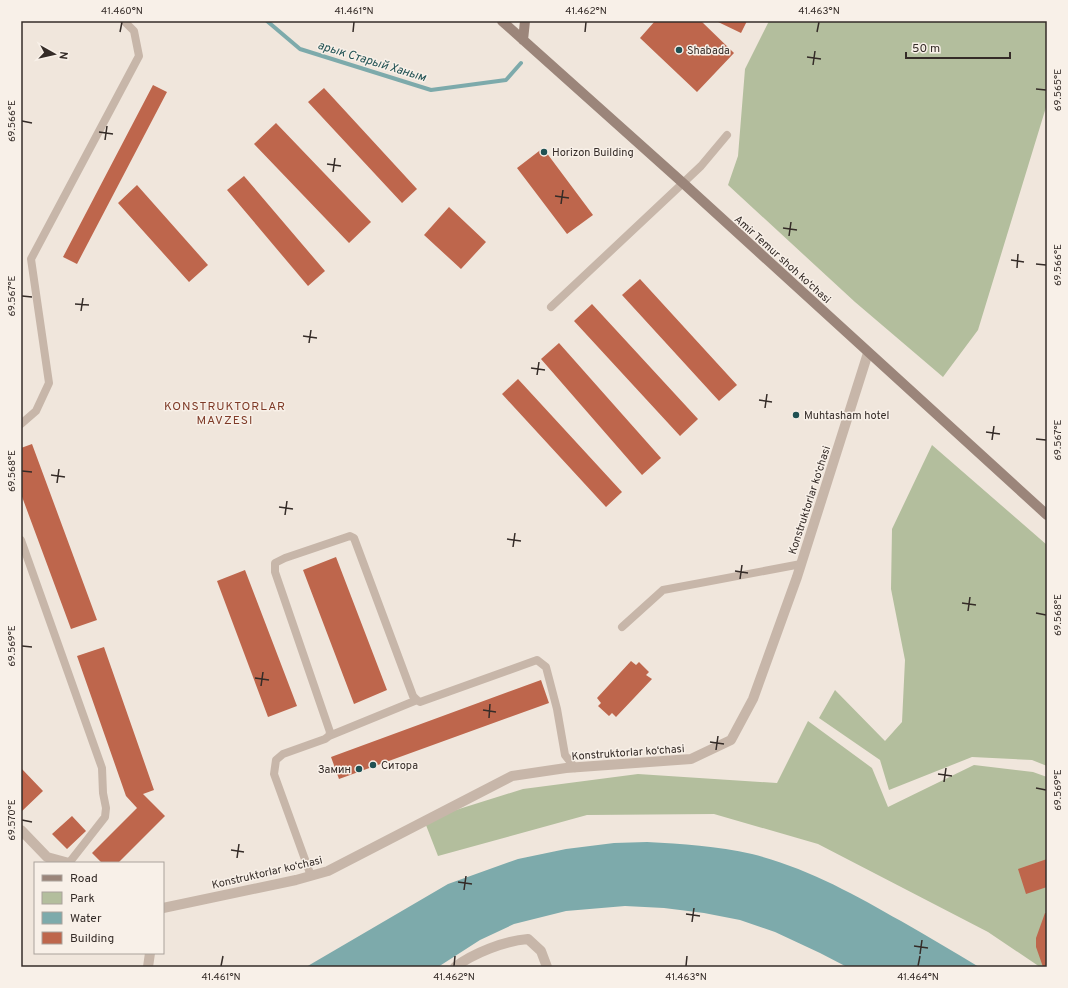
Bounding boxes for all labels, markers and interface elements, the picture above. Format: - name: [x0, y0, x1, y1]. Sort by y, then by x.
- text: 41.460°N: [101, 5, 143, 18]
- text: 41.461°N: [334, 5, 374, 18]
- text: 41.462°N: [565, 5, 607, 18]
- text: 41.463°N: [798, 5, 840, 18]
- north arrow: [34, 34, 74, 74]
- scale bar: [906, 34, 1010, 60]
- water label: арык Старый Ханым: [315, 38, 429, 86]
- text: 50 m: [912, 41, 940, 57]
- place label: Shabada: [687, 44, 730, 58]
- marker: Shabada: [674, 45, 684, 55]
- text: N: [55, 50, 70, 60]
- text: 69.565°E: [1052, 69, 1065, 111]
- text: 69.566°E: [6, 100, 19, 142]
- place label: Horizon Building: [552, 146, 634, 160]
- marker: Horizon Building: [539, 147, 549, 157]
- street label: Amir Temur shoh ko‘chasi: [731, 213, 834, 307]
- text: 69.566°E: [1052, 244, 1065, 286]
- text: 69.567°E: [6, 275, 19, 317]
- district label: KONSTRUKTORLAR MAVZESI: [164, 399, 286, 429]
- place label: Muhtasham hotel: [804, 409, 889, 423]
- marker: Muhtasham hotel: [791, 410, 801, 420]
- text: 69.567°E: [1052, 419, 1065, 461]
- street label: Konstruktorlar ko‘chasi: [786, 444, 834, 556]
- text: 69.568°E: [6, 450, 19, 492]
- text: 69.568°E: [1052, 594, 1065, 636]
- text: 69.569°E: [6, 625, 19, 667]
- street label: Konstruktorlar ko‘chasi: [571, 742, 685, 764]
- place label: Ситора: [381, 759, 418, 773]
- marker: Ситора: [368, 760, 378, 770]
- place label: Замин: [318, 763, 351, 777]
- marker: Замин: [354, 764, 364, 774]
- text: 69.569°E: [1052, 769, 1065, 811]
- text: 69.570°E: [6, 799, 19, 841]
- street label: Konstruktorlar ko‘chasi: [210, 853, 324, 893]
- legend: [34, 862, 164, 954]
- text: Road: [70, 871, 98, 887]
- text: Park: [70, 891, 95, 907]
- text: Water: [70, 911, 102, 927]
- text: Building: [70, 931, 114, 947]
- text: 41.461°N: [201, 971, 241, 984]
- text: 41.462°N: [433, 971, 475, 984]
- text: 41.463°N: [665, 971, 707, 984]
- text: 41.464°N: [897, 971, 939, 984]

